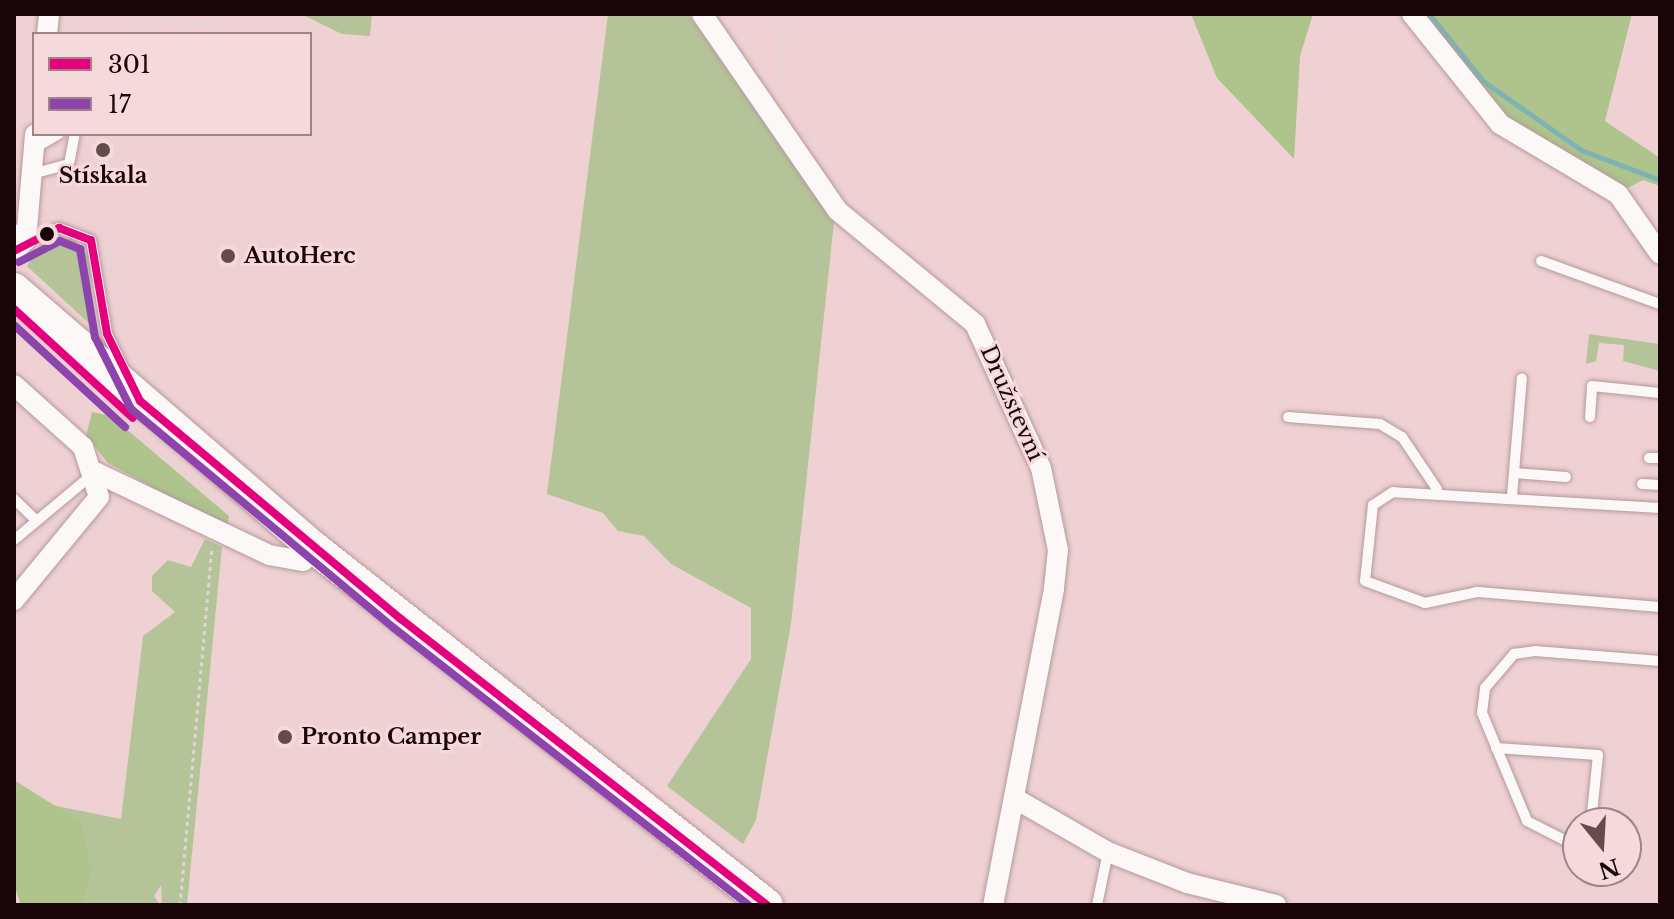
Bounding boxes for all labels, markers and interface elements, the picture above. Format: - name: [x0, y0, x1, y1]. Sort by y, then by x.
- legend: [32, 32, 312, 136]
- text: 301: [108, 50, 151, 79]
- text: 17: [108, 90, 131, 119]
- marker: Stískala: [94, 141, 112, 159]
- place label: Stískala: [59, 163, 147, 189]
- unlabelled marker: [39, 226, 55, 242]
- place label: AutoHerc: [244, 243, 356, 269]
- marker: AutoHerc: [219, 247, 237, 265]
- street label: Družstevní: [975, 341, 1049, 465]
- place label: Pronto Camper: [301, 724, 481, 750]
- marker: Pronto Camper: [276, 728, 294, 746]
- north arrow: [1562, 807, 1642, 887]
- text: N: [1595, 852, 1623, 884]

